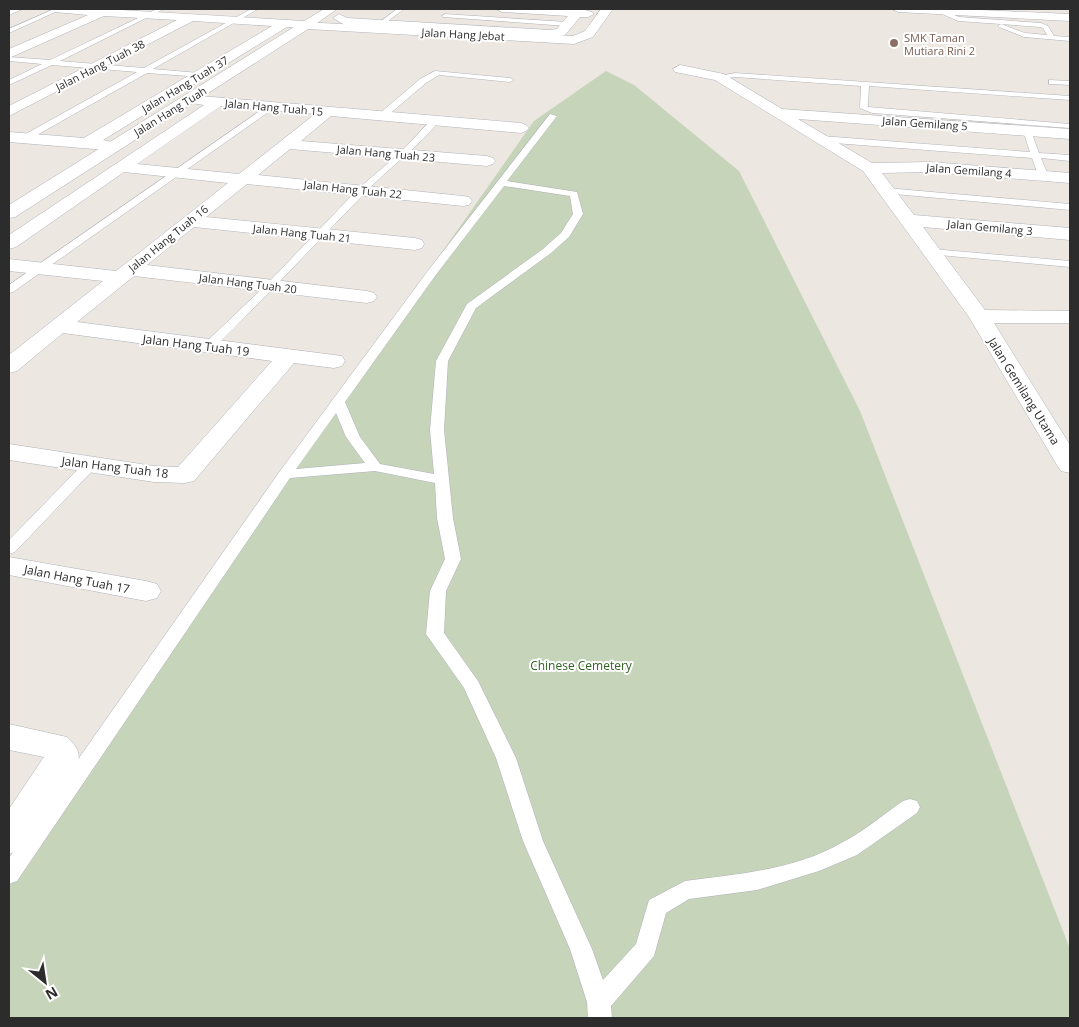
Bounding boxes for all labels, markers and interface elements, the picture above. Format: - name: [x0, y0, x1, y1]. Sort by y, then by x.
- street label: Jalan Hang Jebat: [420, 24, 505, 44]
- place label: SMK Taman Mutiara Rini 2: [904, 30, 975, 58]
- street label: Jalan Hang Tuah 38: [52, 36, 147, 94]
- marker: SMK Taman Mutiara Rini 2: [888, 37, 900, 49]
- street label: Jalan Hang Tuah 37: [139, 53, 231, 115]
- street label: Jalan Hang Tuah: [131, 83, 209, 139]
- street label: Jalan Hang Tuah 15: [223, 95, 324, 119]
- street label: Jalan Gemilang 5: [881, 112, 968, 133]
- street label: Jalan Hang Tuah 23: [335, 141, 436, 165]
- street label: Jalan Gemilang 4: [925, 159, 1013, 181]
- street label: Jalan Hang Tuah 22: [302, 176, 403, 202]
- street label: Jalan Hang Tuah 16: [124, 201, 211, 275]
- street label: Jalan Gemilang 3: [946, 216, 1033, 238]
- street label: Jalan Hang Tuah 21: [251, 220, 352, 246]
- street label: Jalan Hang Tuah 20: [197, 269, 298, 296]
- street label: Jalan Hang Tuah 19: [141, 330, 250, 360]
- street label: Jalan Gemilang Utama: [983, 333, 1064, 448]
- street label: Jalan Hang Tuah 18: [60, 452, 169, 482]
- street label: Jalan Hang Tuah 17: [22, 560, 131, 598]
- park label: Chinese Cemetery: [530, 657, 633, 674]
- north arrow: [20, 957, 70, 1007]
- text: N: [42, 983, 61, 1005]

